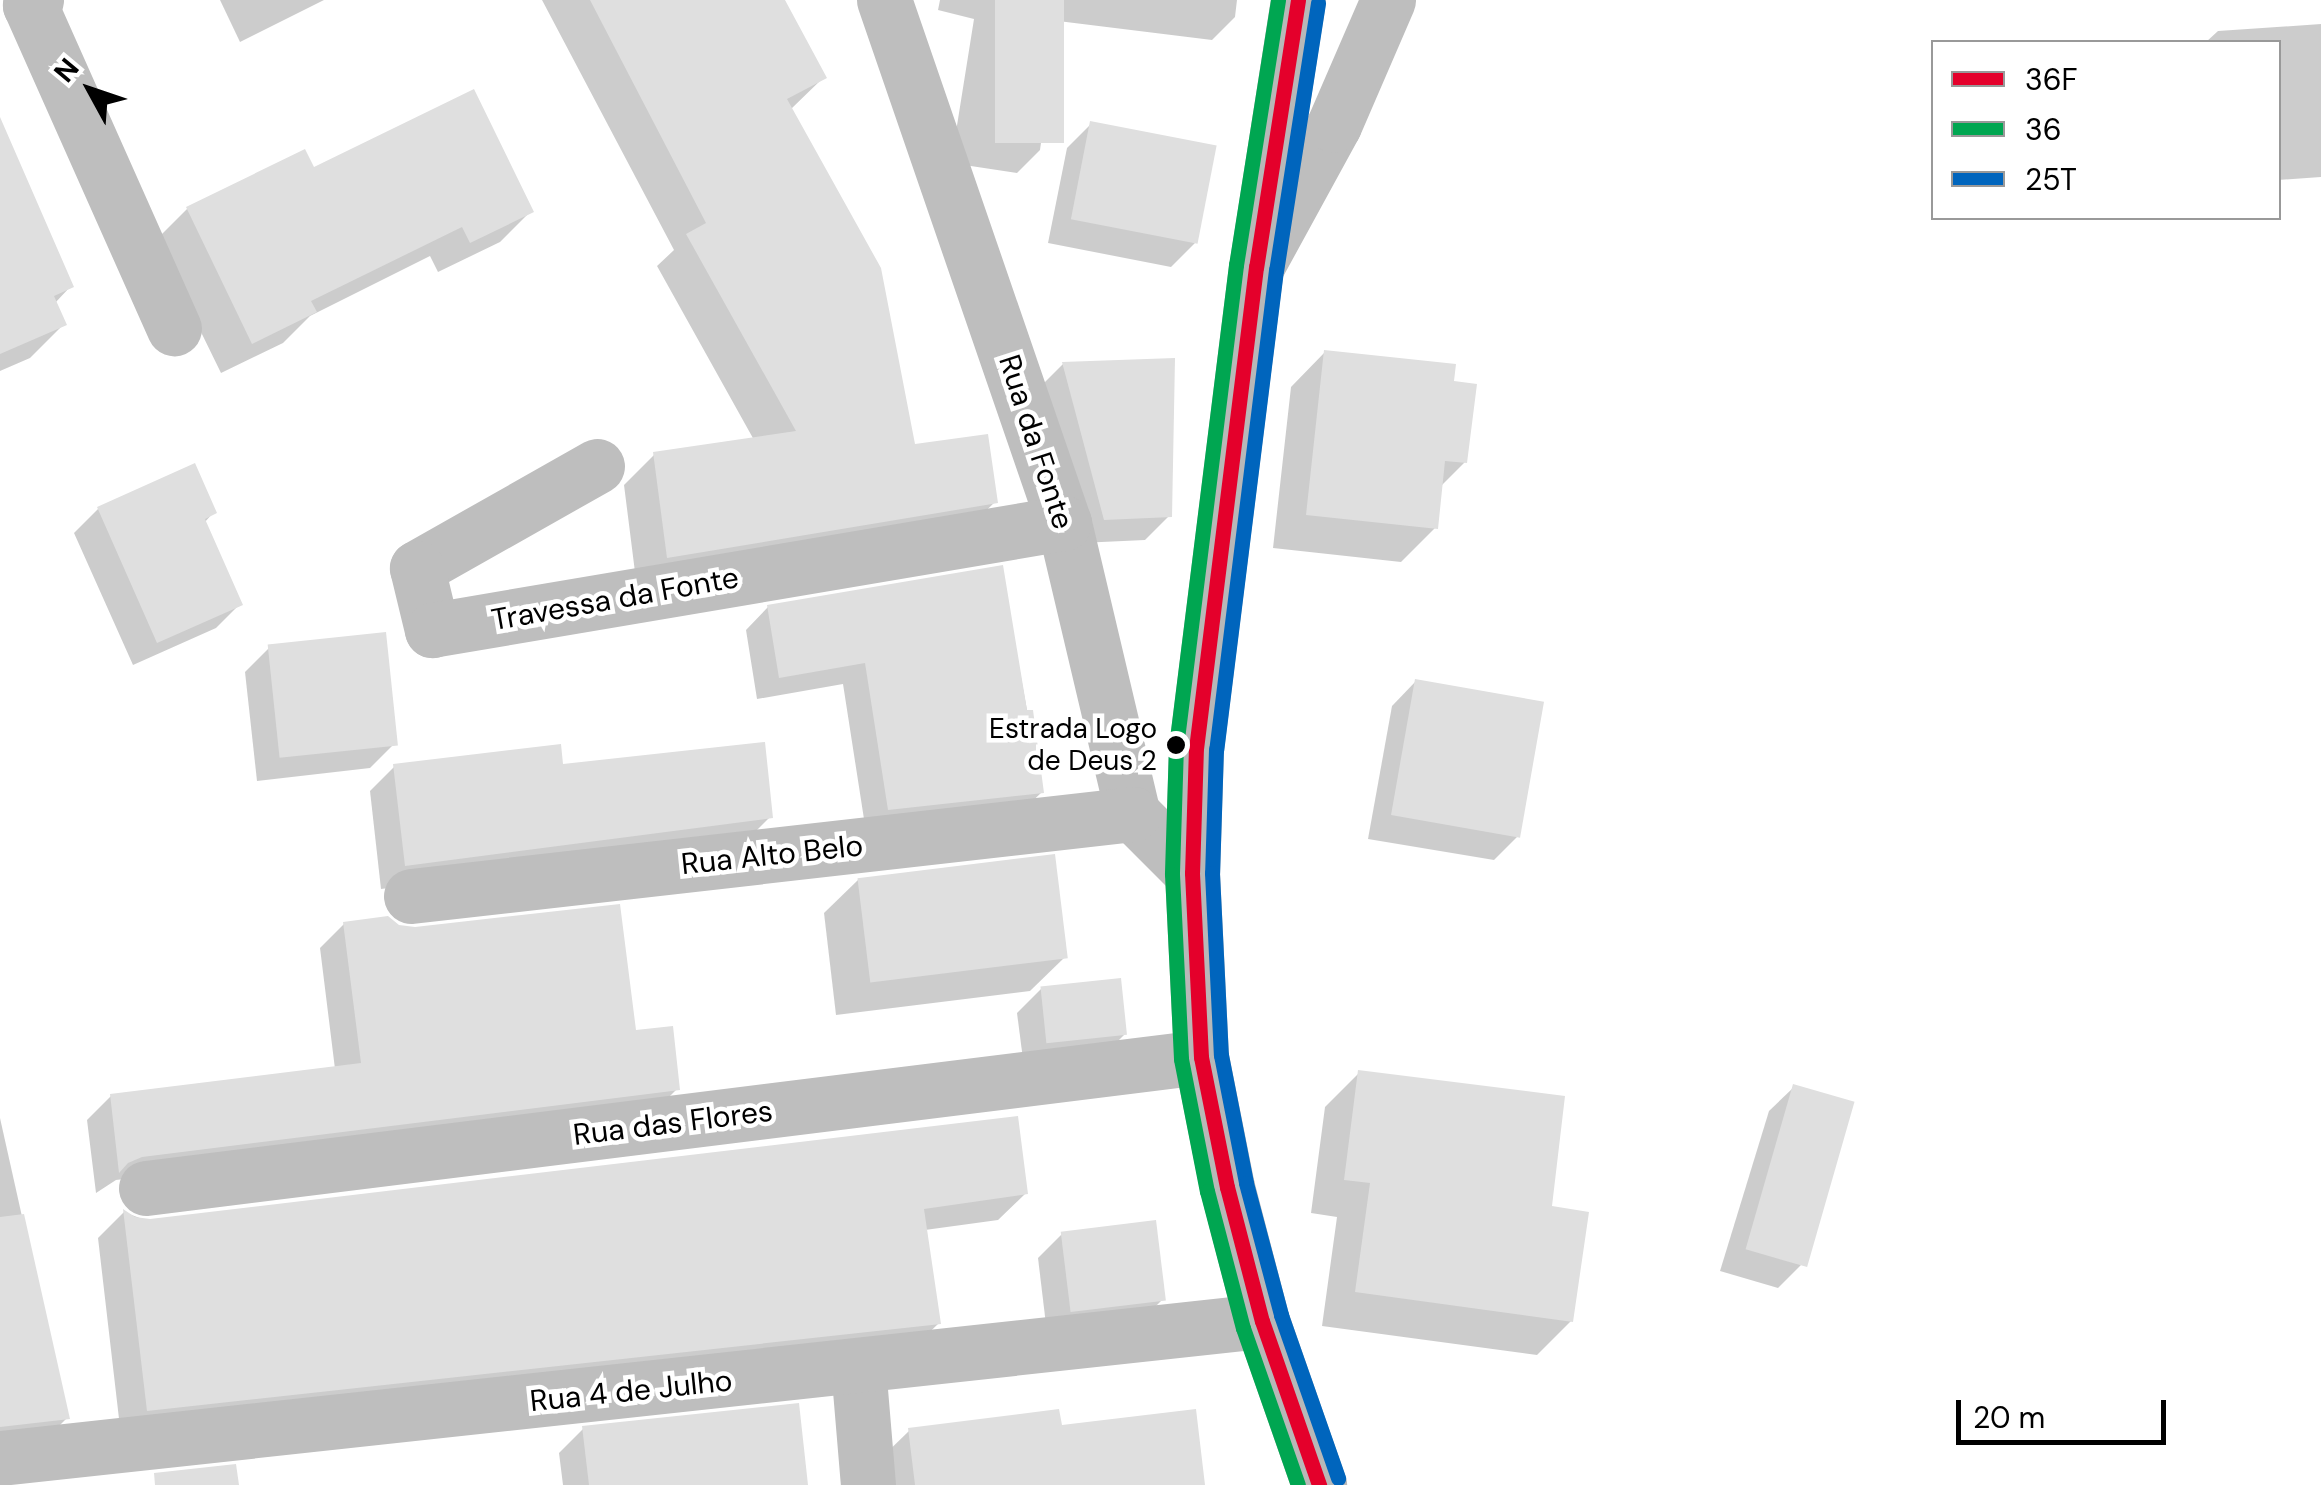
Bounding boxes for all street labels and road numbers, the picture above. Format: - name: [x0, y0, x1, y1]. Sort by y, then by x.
- street label: Rua da Fonte: [991, 350, 1081, 534]
- street label: Travessa da Fonte: [489, 560, 741, 638]
- street label: Rua Alto Belo: [679, 828, 865, 882]
- street label: Rua das Flores: [571, 1093, 775, 1153]
- street label: Rua 4 de Julho: [528, 1362, 734, 1420]

